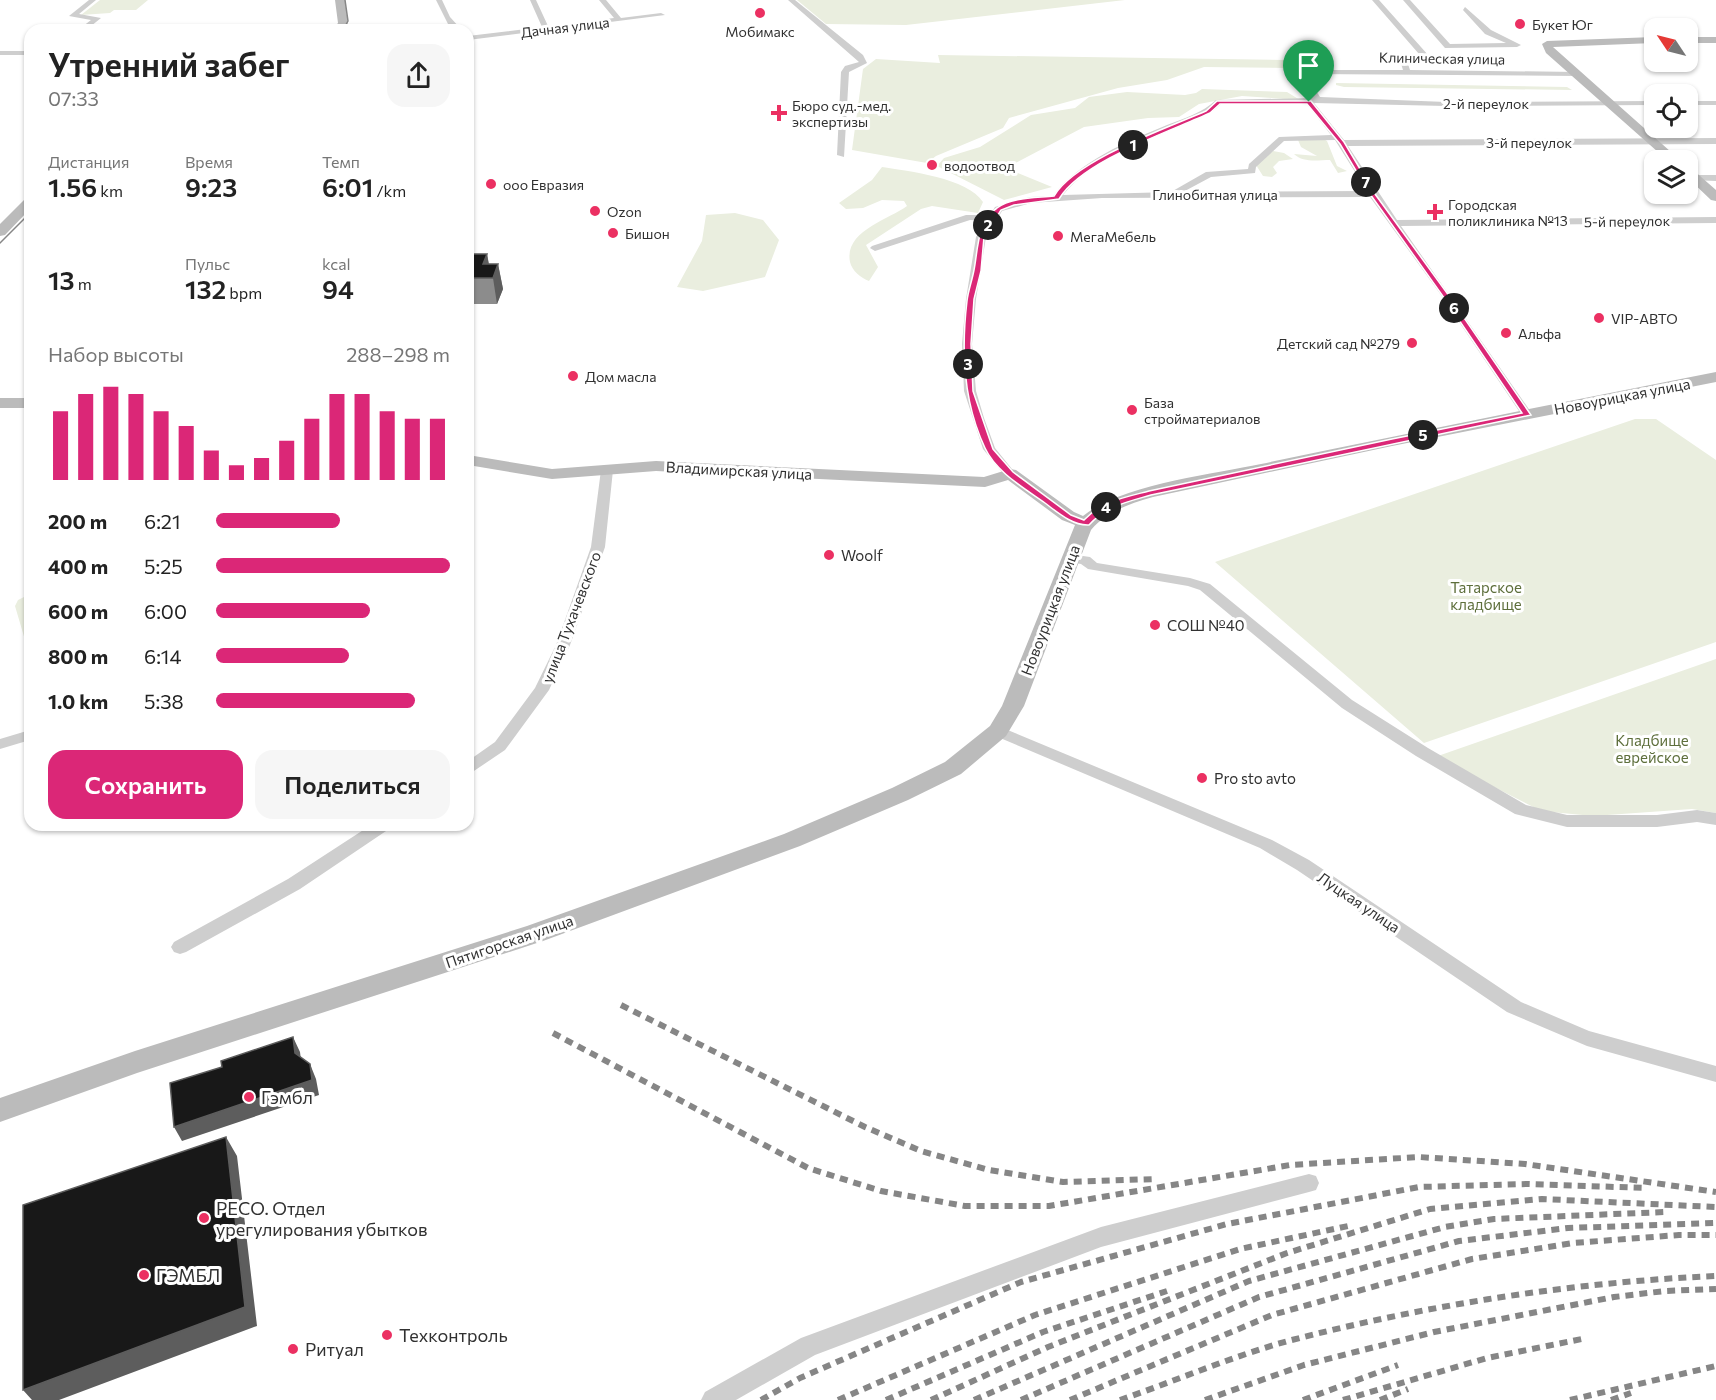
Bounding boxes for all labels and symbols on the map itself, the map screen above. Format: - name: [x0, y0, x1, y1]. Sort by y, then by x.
- marker: Мобимакс: [753, 6, 767, 20]
- street label: Дачная улица: [520, 13, 610, 41]
- place label: Букет Юг: [1532, 16, 1593, 33]
- marker: Букет Юг: [1513, 17, 1527, 31]
- north arrow: [1644, 18, 1698, 72]
- place label: Мобимакс: [725, 23, 795, 40]
- pin: [1283, 40, 1334, 102]
- street label: Клиническая улица: [1379, 48, 1505, 68]
- street label: 2-й переулок: [1443, 95, 1529, 112]
- place label: Бюро суд.-мед. экспертизы: [792, 97, 891, 130]
- marker: Бюро суд.-мед. экспертизы: [770, 104, 788, 122]
- pin: 1: [1118, 130, 1148, 160]
- street label: 3-й переулок: [1486, 134, 1573, 151]
- place label: водоотвод: [944, 157, 1015, 174]
- marker: водоотвод: [925, 158, 939, 172]
- pin: 7: [1351, 167, 1381, 197]
- place label: ооо Евразия: [503, 176, 584, 193]
- marker: ооо Евразия: [484, 177, 498, 191]
- street label: Глинобитная улица: [1152, 186, 1278, 203]
- place label: Городская поликлиника №13: [1448, 196, 1568, 229]
- place label: Ozon: [607, 203, 642, 220]
- marker: Городская поликлиника №13: [1426, 203, 1444, 221]
- marker: Ozon: [588, 204, 602, 218]
- pin: 2: [973, 210, 1003, 240]
- street label: 5-й переулок: [1584, 212, 1671, 230]
- place label: Бишон: [625, 225, 670, 242]
- marker: Бишон: [606, 226, 620, 240]
- place label: МегаМебель: [1070, 228, 1156, 245]
- marker: МегаМебель: [1051, 229, 1065, 243]
- pin: 6: [1439, 293, 1469, 323]
- place label: VIP-АВТО: [1611, 310, 1678, 327]
- marker: VIP-АВТО: [1592, 311, 1606, 325]
- place label: Альфа: [1518, 325, 1561, 342]
- marker: Альфа: [1499, 326, 1513, 340]
- place label: Детский сад №279: [1277, 335, 1400, 352]
- marker: Детский сад №279: [1405, 336, 1419, 350]
- pin: 3: [953, 349, 983, 379]
- place label: Дом масла: [585, 368, 656, 385]
- marker: Дом масла: [566, 369, 580, 383]
- street label: Новоурицкая улица: [1552, 374, 1692, 418]
- place label: База стройматериалов: [1144, 394, 1261, 427]
- marker: База стройматериалов: [1125, 403, 1139, 417]
- pin: 5: [1408, 420, 1438, 450]
- street label: Владимирская улица: [665, 457, 813, 483]
- pin: 4: [1091, 492, 1121, 522]
- street label: Новоурицкая улица: [1017, 542, 1083, 678]
- place label: Woolf: [841, 546, 883, 564]
- marker: Woolf: [822, 548, 836, 562]
- street label: улица Тухачевского: [538, 549, 604, 685]
- park label: Татарское кладбище: [1450, 578, 1522, 613]
- place label: СОШ №40: [1167, 616, 1244, 634]
- marker: СОШ №40: [1148, 618, 1162, 632]
- park label: Кладбище еврейское: [1615, 731, 1689, 766]
- place label: Pro sto avto: [1214, 769, 1296, 787]
- marker: Pro sto avto: [1195, 771, 1209, 785]
- street label: Луцкая улица: [1314, 868, 1404, 936]
- street label: Пятигорская улица: [443, 911, 575, 971]
- place label: Гэмбл: [261, 1086, 313, 1108]
- marker: Гэмбл: [242, 1090, 256, 1104]
- place label: РЕСО. Отдел урегулирования убытков: [216, 1197, 428, 1240]
- marker: РЕСО. Отдел урегулирования убытков: [197, 1211, 211, 1225]
- place label: ГЭМБЛ: [156, 1264, 220, 1286]
- marker: ГЭМБЛ: [137, 1268, 151, 1282]
- place label: Техконтроль: [399, 1324, 508, 1346]
- marker: Техконтроль: [380, 1328, 394, 1342]
- place label: Ритуал: [305, 1338, 364, 1360]
- marker: Ритуал: [286, 1342, 300, 1356]

